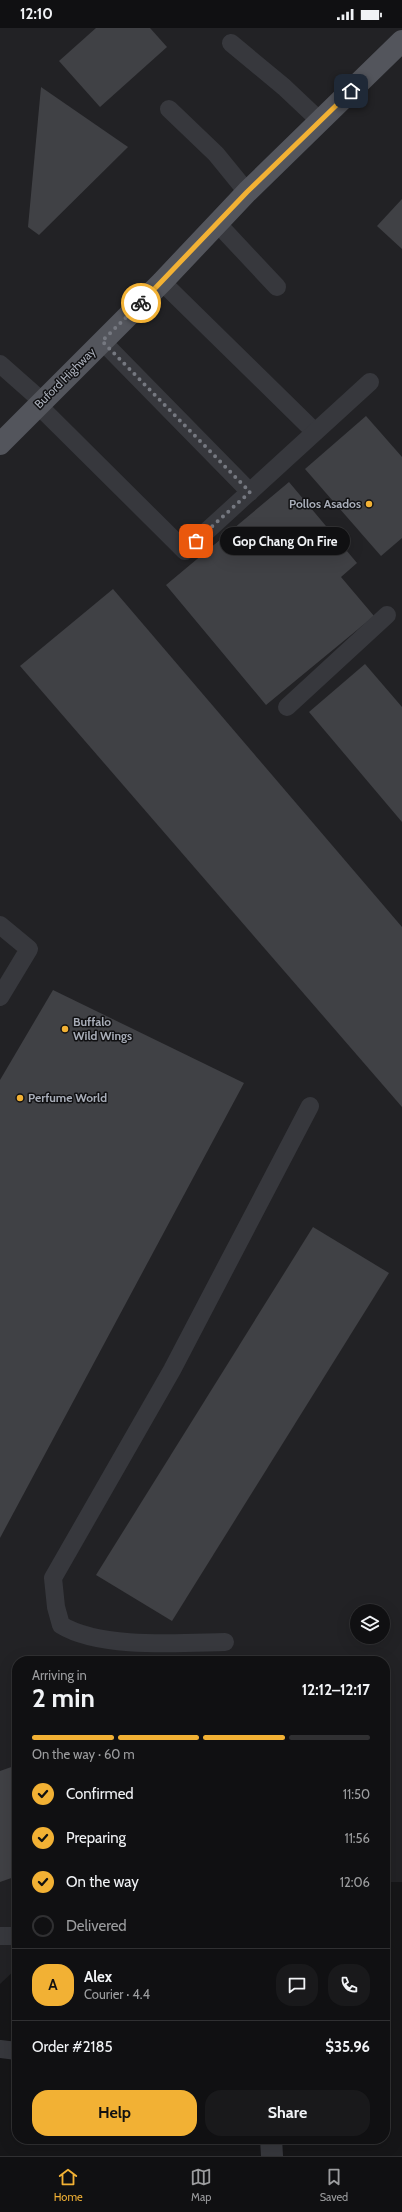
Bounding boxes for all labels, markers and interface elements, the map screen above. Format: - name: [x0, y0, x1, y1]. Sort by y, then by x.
- text: 12:10: [20, 5, 53, 23]
- pin: [334, 74, 368, 108]
- icon: home: [340, 80, 362, 102]
- courier: [121, 283, 161, 323]
- icon: bike: [130, 292, 152, 314]
- street label: Buford Highway: [31, 344, 98, 411]
- place label: Pollos Asados: [289, 496, 361, 511]
- marker: Pollos Asados: [364, 499, 374, 509]
- pin: [179, 524, 213, 558]
- callout: Gop Chang On Fire: [220, 527, 350, 555]
- icon: bag: [185, 530, 207, 552]
- text: Gop Chang On Fire: [232, 533, 338, 549]
- place label: Buffalo Wild Wings: [73, 1014, 132, 1043]
- marker: Buffalo Wild Wings: [60, 1024, 70, 1034]
- place label: Perfume World: [28, 1090, 107, 1105]
- marker: Perfume World: [15, 1093, 25, 1103]
- map controls: [350, 1604, 390, 1644]
- button: layers: [350, 1604, 390, 1644]
- text: Arriving in: [32, 1667, 87, 1683]
- text: 12:12–12:17: [302, 1681, 370, 1699]
- text: 2 min: [32, 1682, 95, 1714]
- text: On the way · 60 m: [32, 1746, 135, 1762]
- icon: check: [32, 1783, 54, 1805]
- text: Confirmed: [66, 1785, 134, 1803]
- text: 11:50: [343, 1786, 370, 1802]
- icon: check: [32, 1827, 54, 1849]
- text: Preparing: [66, 1829, 126, 1847]
- text: 11:56: [344, 1830, 370, 1846]
- icon: check: [32, 1871, 54, 1893]
- text: On the way: [66, 1873, 139, 1891]
- text: 12:06: [340, 1874, 370, 1890]
- text: Delivered: [66, 1917, 127, 1935]
- button: chat: [276, 1964, 318, 2006]
- button: phone: [328, 1964, 370, 2006]
- text: Alex: [84, 1968, 112, 1986]
- text: A: [48, 1976, 58, 1994]
- text: Courier · 4.4: [84, 1986, 150, 2002]
- text: Order #2185: [32, 2038, 113, 2056]
- text: $35.96: [325, 2038, 370, 2056]
- button: Help: [32, 2090, 197, 2136]
- button: Share: [205, 2090, 370, 2136]
- tab: Home: [54, 2166, 83, 2204]
- tab: Map: [190, 2166, 212, 2204]
- tab: Saved: [320, 2166, 348, 2204]

